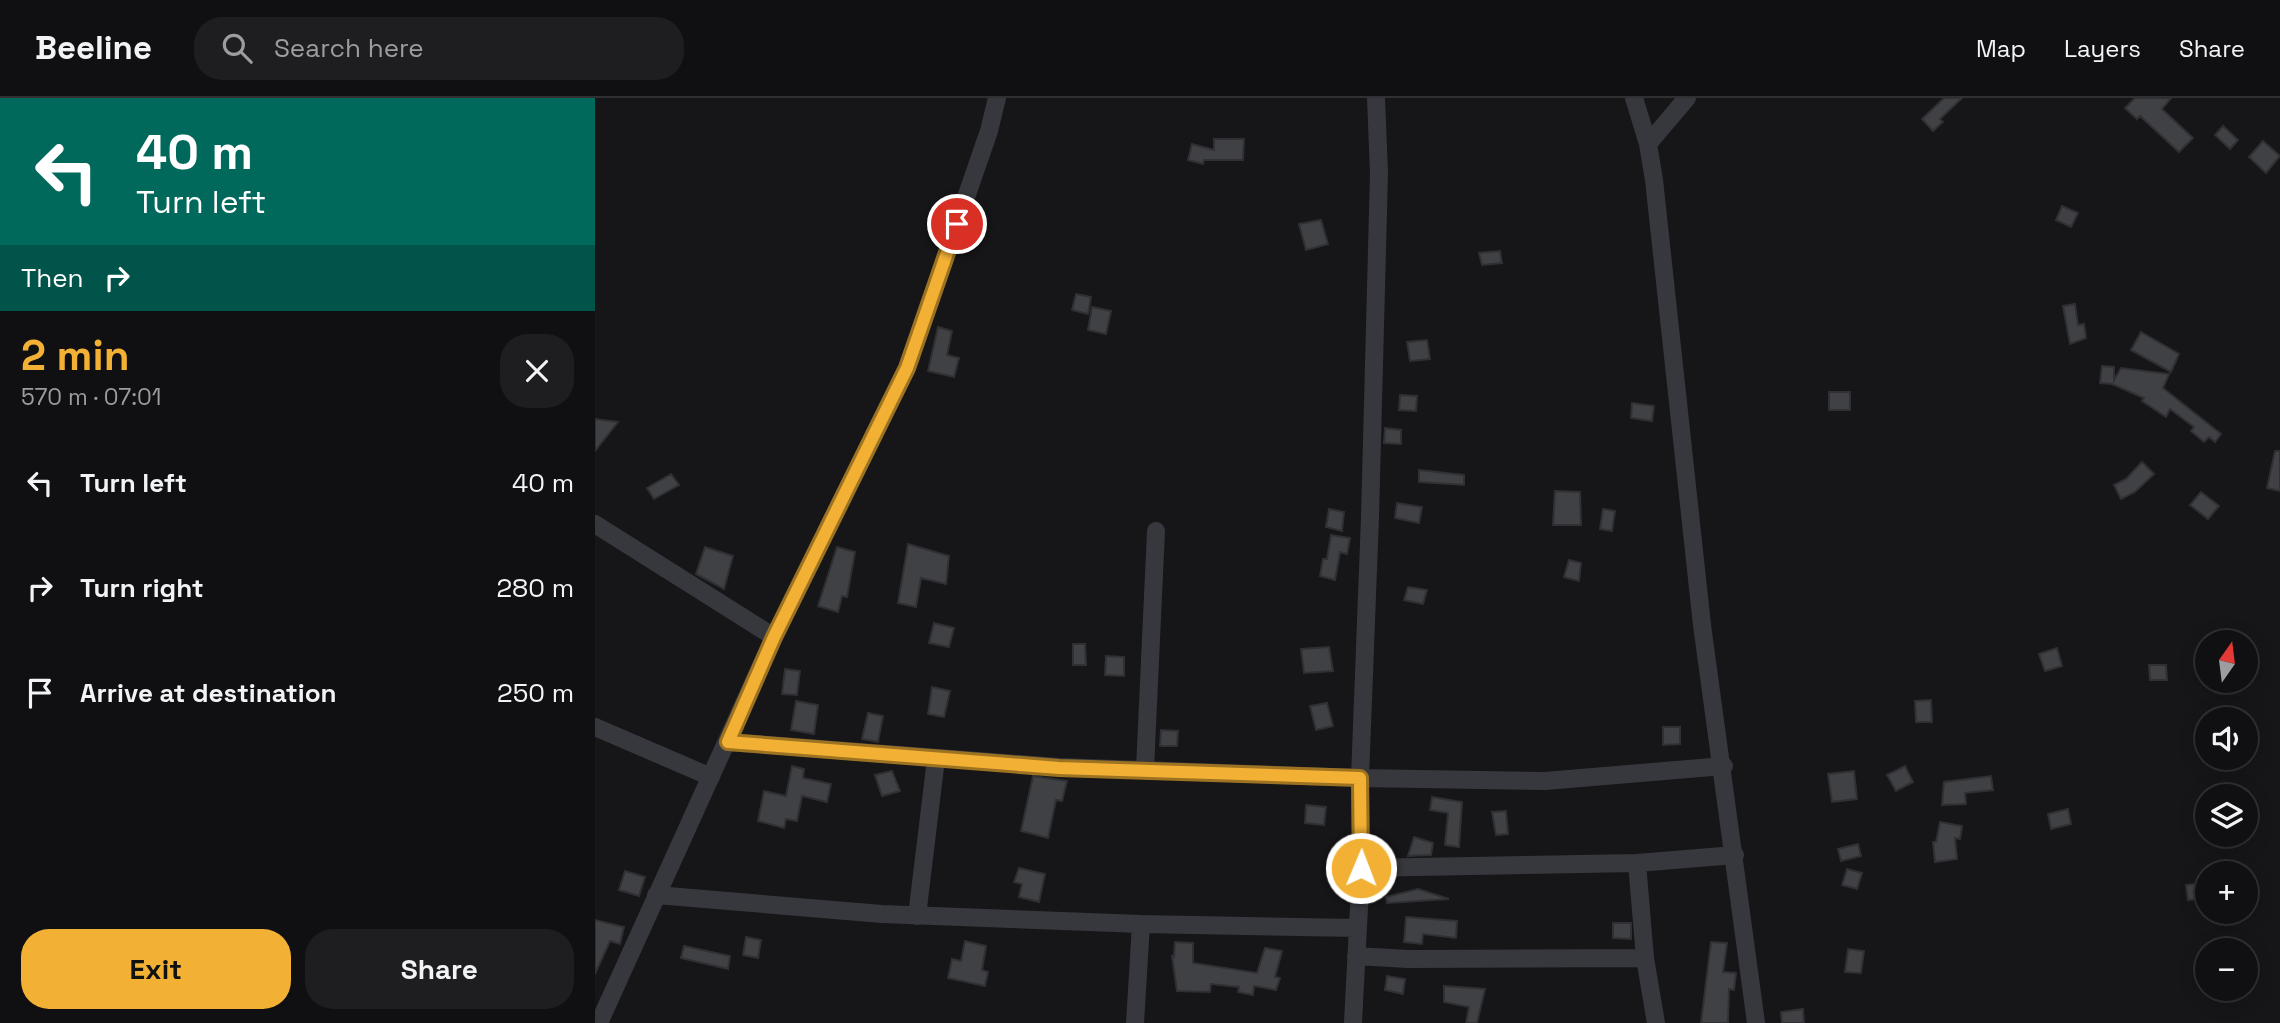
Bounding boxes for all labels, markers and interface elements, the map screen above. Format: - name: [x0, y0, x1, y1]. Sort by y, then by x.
- search box: [194, 17, 684, 80]
- text: Beeline: [35, 27, 152, 69]
- icon: search: [218, 29, 256, 67]
- text: Search here: [274, 31, 424, 65]
- text: Map: [1976, 33, 2026, 64]
- text: Layers: [2064, 33, 2141, 64]
- text: Share: [2179, 33, 2245, 64]
- text: 40 m: [136, 121, 253, 183]
- icon: left: [21, 126, 112, 217]
- text: Turn left: [136, 182, 266, 222]
- pin: [927, 194, 987, 254]
- icon: arrive: [938, 205, 976, 243]
- icon: right: [98, 259, 136, 297]
- text: Then: [21, 261, 84, 295]
- text: 2 min: [21, 329, 130, 382]
- button: close: [500, 334, 574, 408]
- text: 570 m · 07:01: [21, 382, 161, 412]
- icon: left: [21, 464, 59, 502]
- text: Turn left: [80, 466, 187, 500]
- text: 40 m: [512, 466, 574, 500]
- icon: right: [21, 569, 59, 607]
- text: Turn right: [80, 571, 204, 605]
- text: 280 m: [496, 571, 574, 605]
- north arrow: [2195, 630, 2257, 693]
- map controls: [2195, 630, 2258, 1001]
- icon: arrive: [21, 674, 59, 712]
- text: Arrive at destination: [80, 676, 337, 710]
- text: 250 m: [497, 676, 574, 710]
- button: sound: [2195, 707, 2258, 770]
- button: layers: [2195, 784, 2258, 847]
- position arrow: [1324, 831, 1398, 905]
- button: +: [2195, 861, 2258, 924]
- button: Exit: [21, 929, 291, 1009]
- button: Share: [305, 929, 574, 1009]
- button: −: [2195, 938, 2258, 1001]

